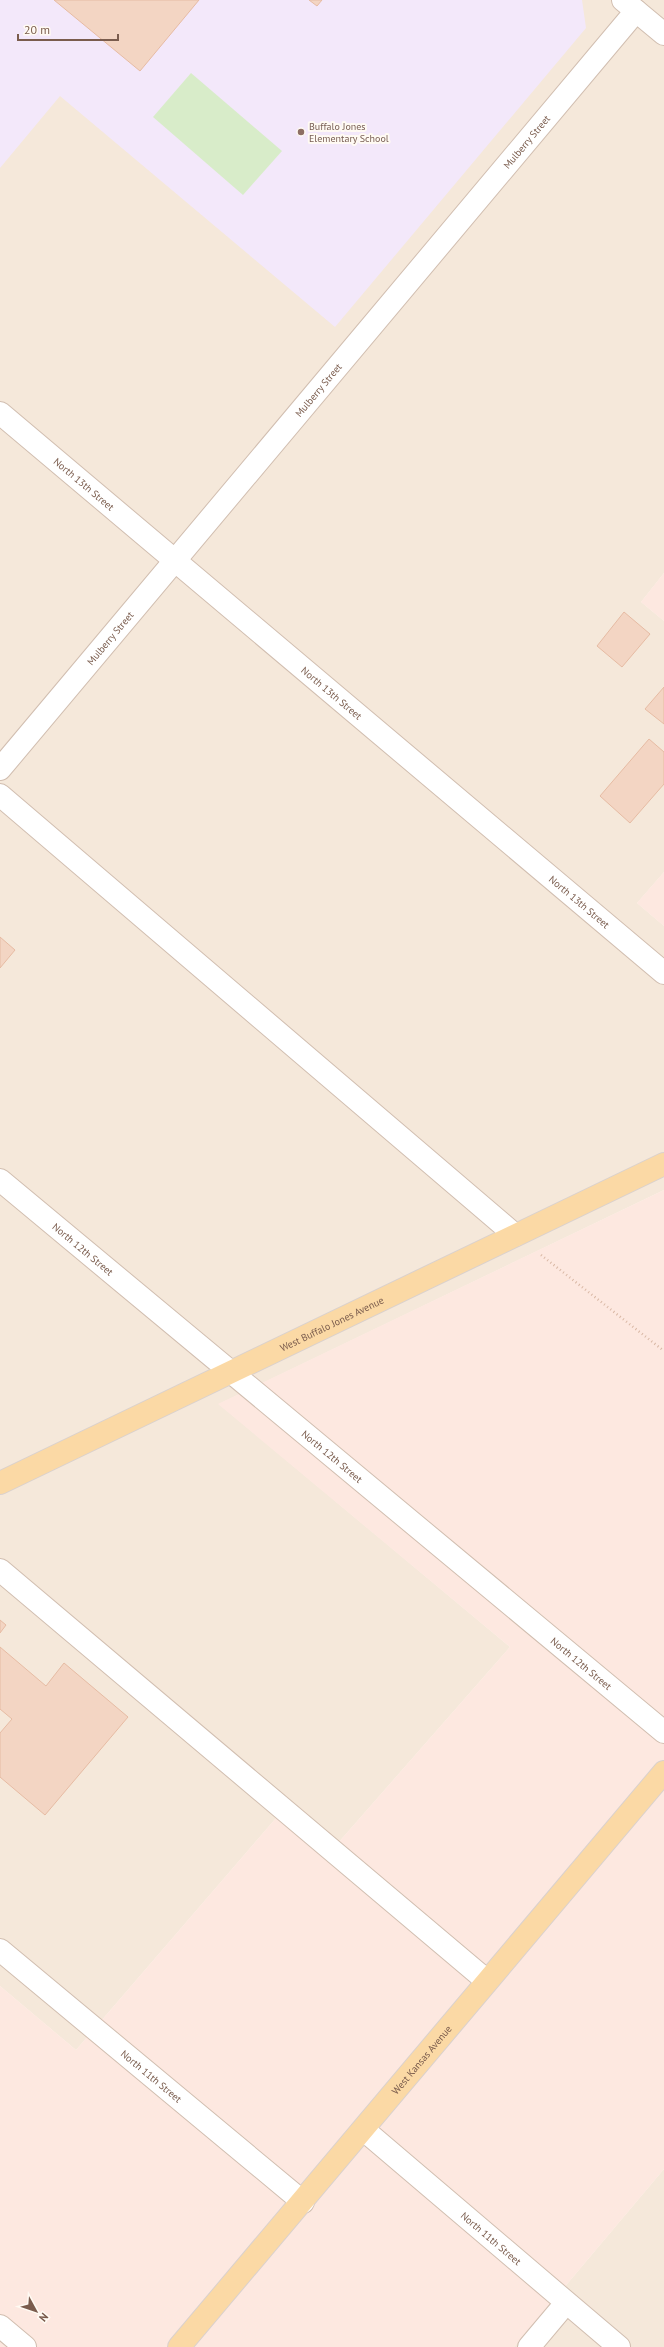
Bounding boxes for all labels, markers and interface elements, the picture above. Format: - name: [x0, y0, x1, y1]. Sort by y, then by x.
- scale bar: [18, 16, 118, 42]
- text: 20 m: [24, 22, 50, 37]
- street label: Mulberry Street: [501, 112, 553, 171]
- place label: Buffalo Jones Elementary School: [309, 120, 389, 145]
- marker: Buffalo Jones Elementary School: [296, 127, 306, 137]
- street label: Mulberry Street: [292, 360, 345, 420]
- street label: North 13th Street: [51, 455, 117, 514]
- street label: Mulberry Street: [84, 608, 137, 668]
- street label: North 13th Street: [298, 664, 365, 723]
- street label: North 13th Street: [546, 873, 613, 932]
- street label: North 12th Street: [50, 1220, 116, 1279]
- street label: West Buffalo Jones Avenue: [278, 1294, 386, 1355]
- street label: North 12th Street: [299, 1427, 365, 1486]
- street label: North 12th Street: [548, 1635, 615, 1693]
- street label: West Kansas Avenue: [389, 2023, 455, 2097]
- street label: North 11th Street: [118, 2047, 185, 2106]
- street label: North 11th Street: [458, 2209, 524, 2268]
- north arrow: [16, 2291, 56, 2331]
- text: N: [36, 2310, 51, 2325]

